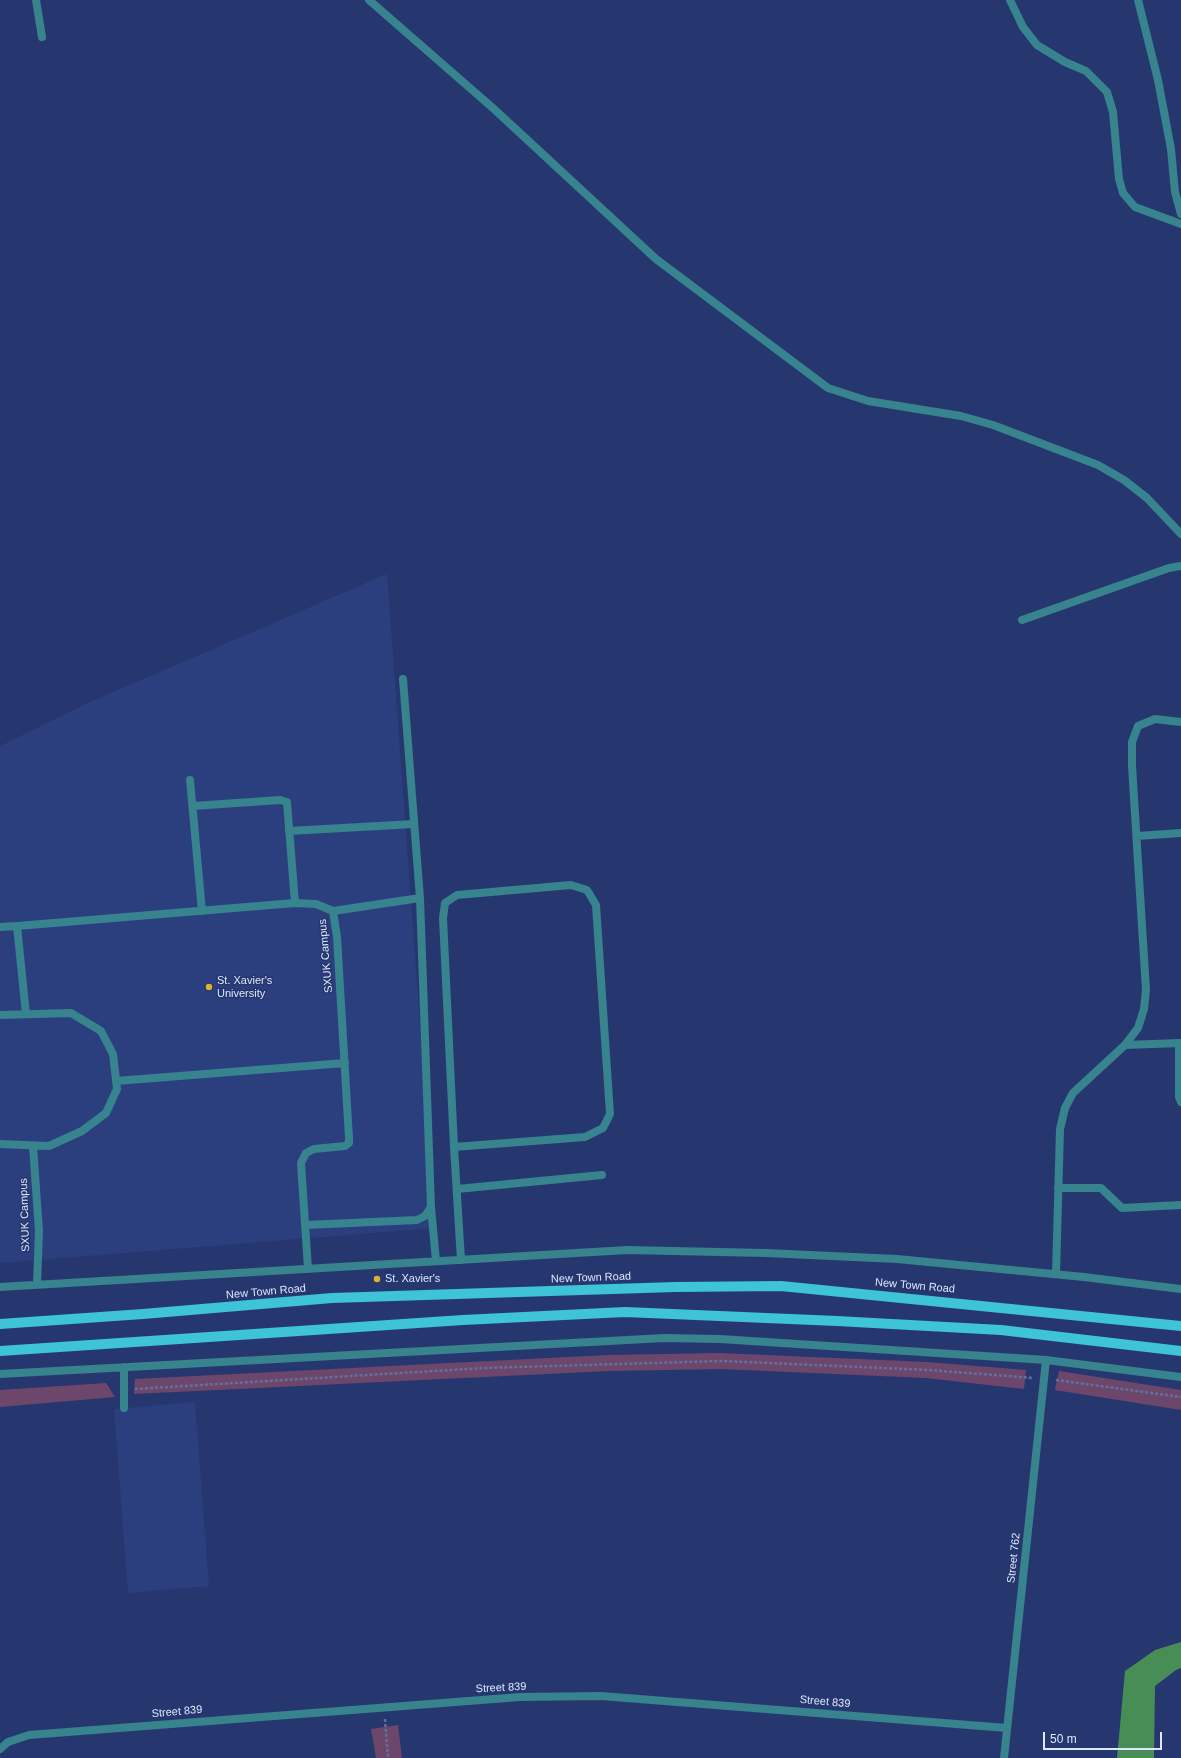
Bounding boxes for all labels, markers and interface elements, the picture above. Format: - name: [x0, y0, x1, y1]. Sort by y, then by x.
- street label: SXUK Campus: [316, 919, 336, 993]
- place label: St. Xavier's University: [217, 974, 272, 1000]
- marker: St. Xavier's University: [204, 982, 214, 992]
- street label: SXUK Campus: [17, 1178, 33, 1252]
- street label: New Town Road: [551, 1270, 631, 1286]
- place label: St. Xavier's: [385, 1272, 440, 1286]
- marker: St. Xavier's: [372, 1274, 382, 1284]
- street label: New Town Road: [875, 1276, 955, 1296]
- street label: New Town Road: [226, 1282, 306, 1302]
- street label: Street 762: [1005, 1532, 1023, 1584]
- street label: Street 839: [475, 1680, 527, 1696]
- street label: Street 839: [799, 1693, 851, 1711]
- street label: Street 839: [151, 1703, 203, 1721]
- scale bar: [1045, 1724, 1164, 1750]
- text: 50 m: [1050, 1732, 1077, 1746]

